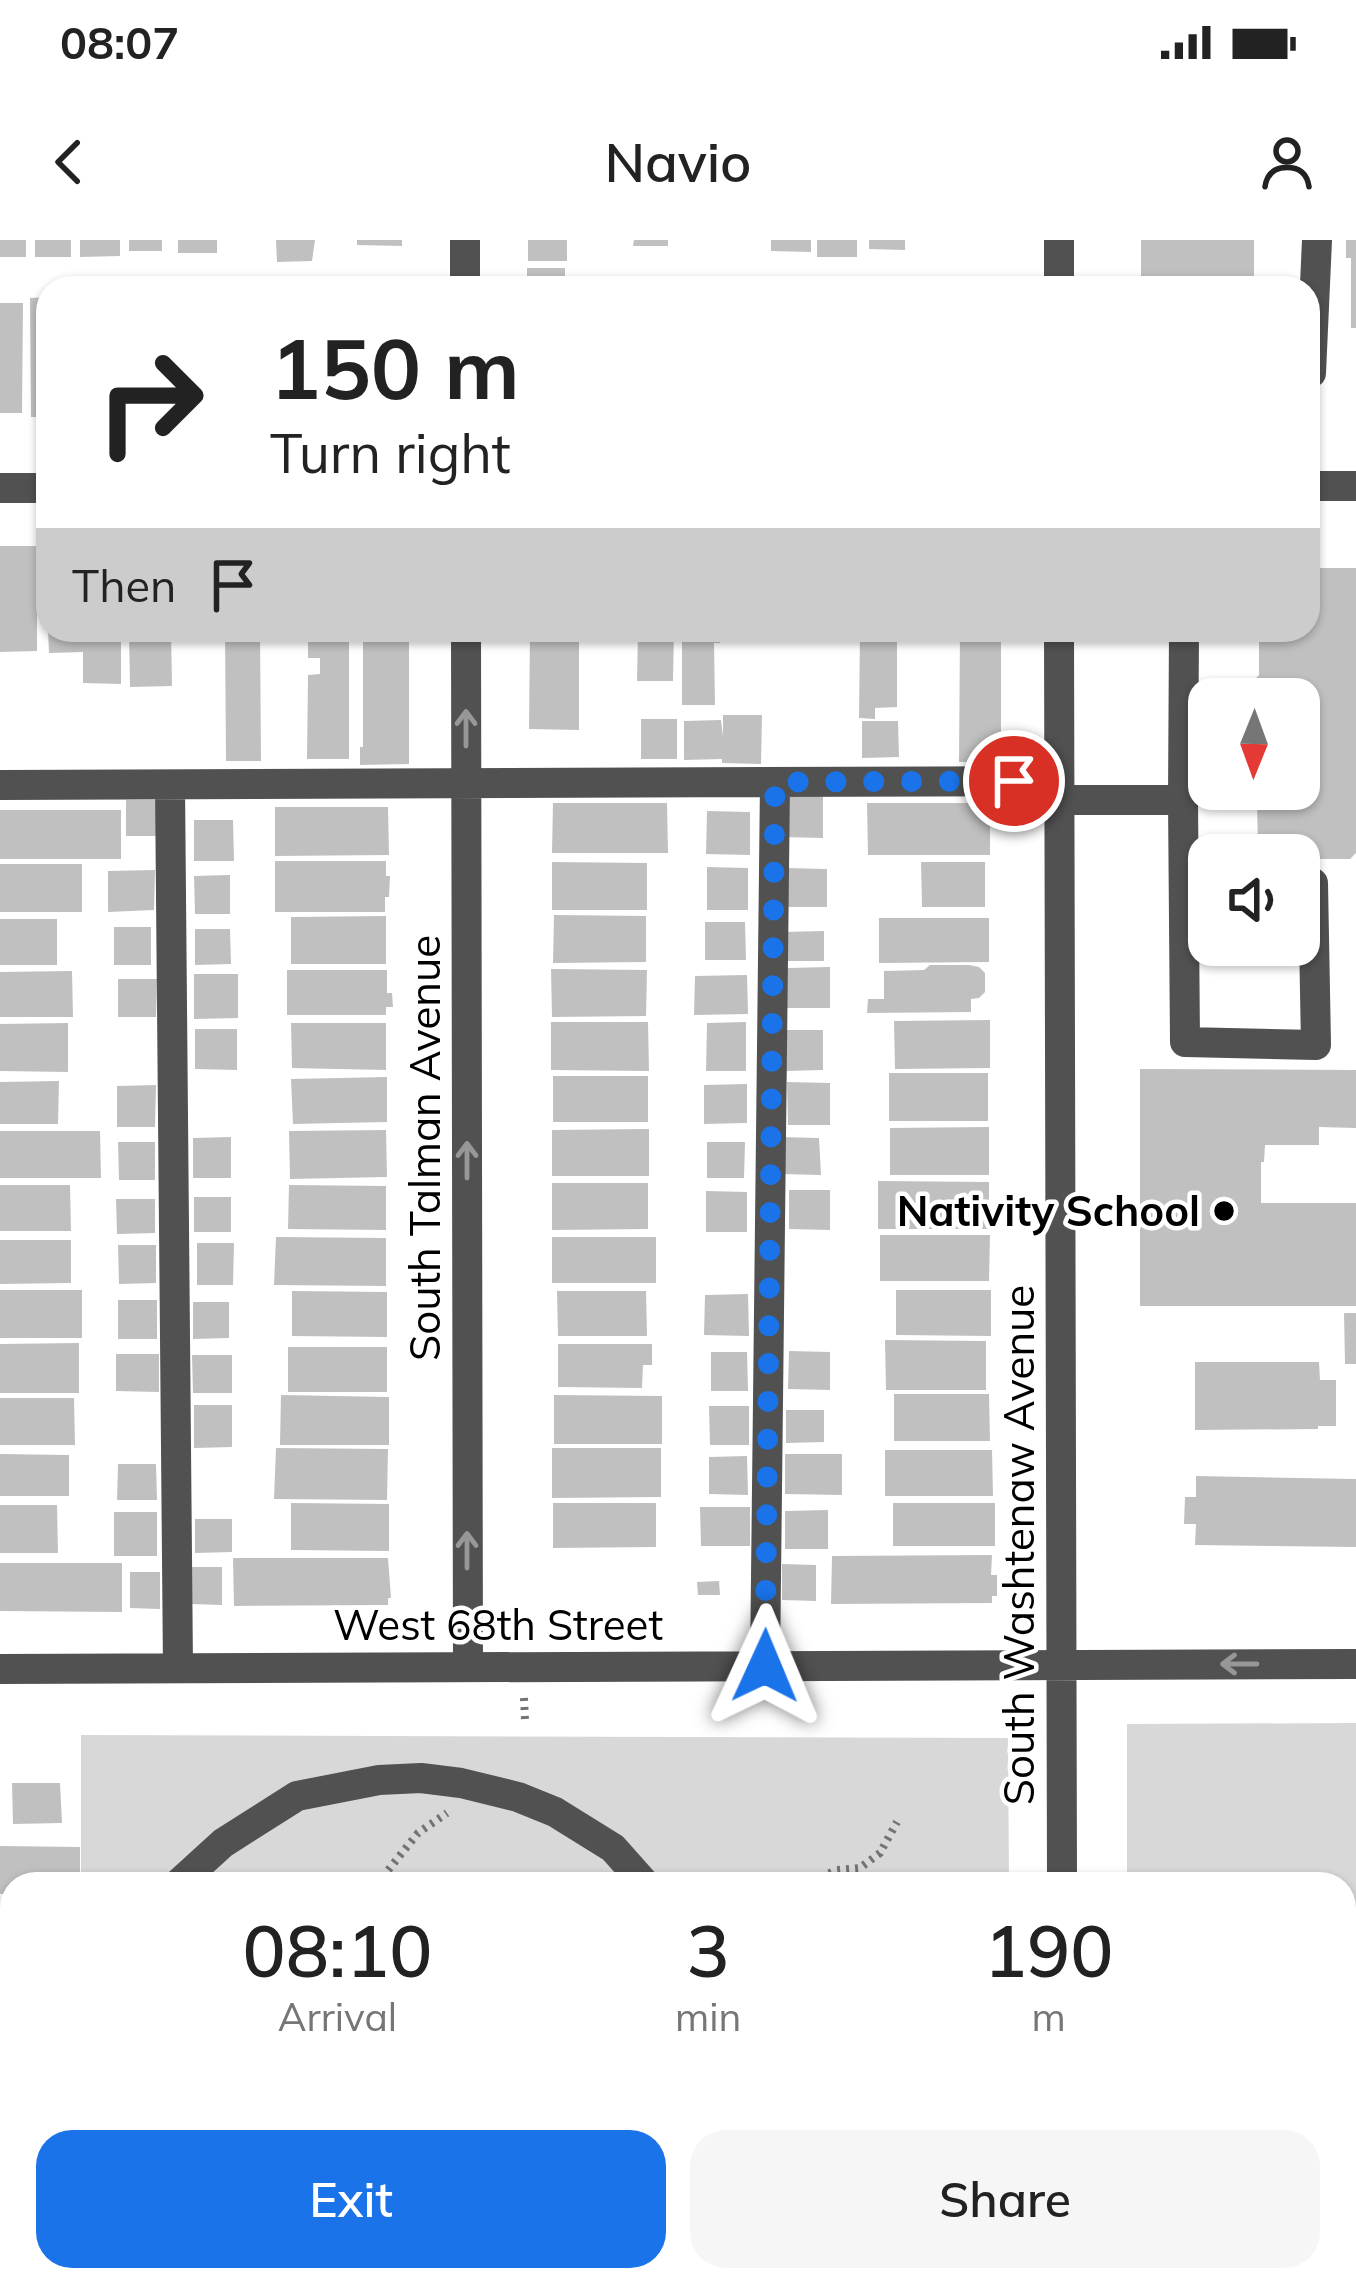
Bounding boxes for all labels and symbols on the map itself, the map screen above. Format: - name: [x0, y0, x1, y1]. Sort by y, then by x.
- north arrow: [1188, 678, 1320, 810]
- one-way arrow: [455, 709, 477, 748]
- pin: [963, 730, 1065, 832]
- street label: South Talman Avenue: [398, 935, 451, 1361]
- one-way arrow: [456, 1141, 478, 1180]
- place label: Nativity School: [897, 1184, 1200, 1237]
- marker: Nativity School: [1211, 1198, 1237, 1224]
- street label: South Washtenaw Avenue: [992, 1285, 1045, 1805]
- one-way arrow: [456, 1531, 478, 1570]
- street label: West 68th Street: [333, 1598, 663, 1651]
- position arrow: [702, 1603, 828, 1729]
- one-way arrow: [1220, 1653, 1259, 1675]

